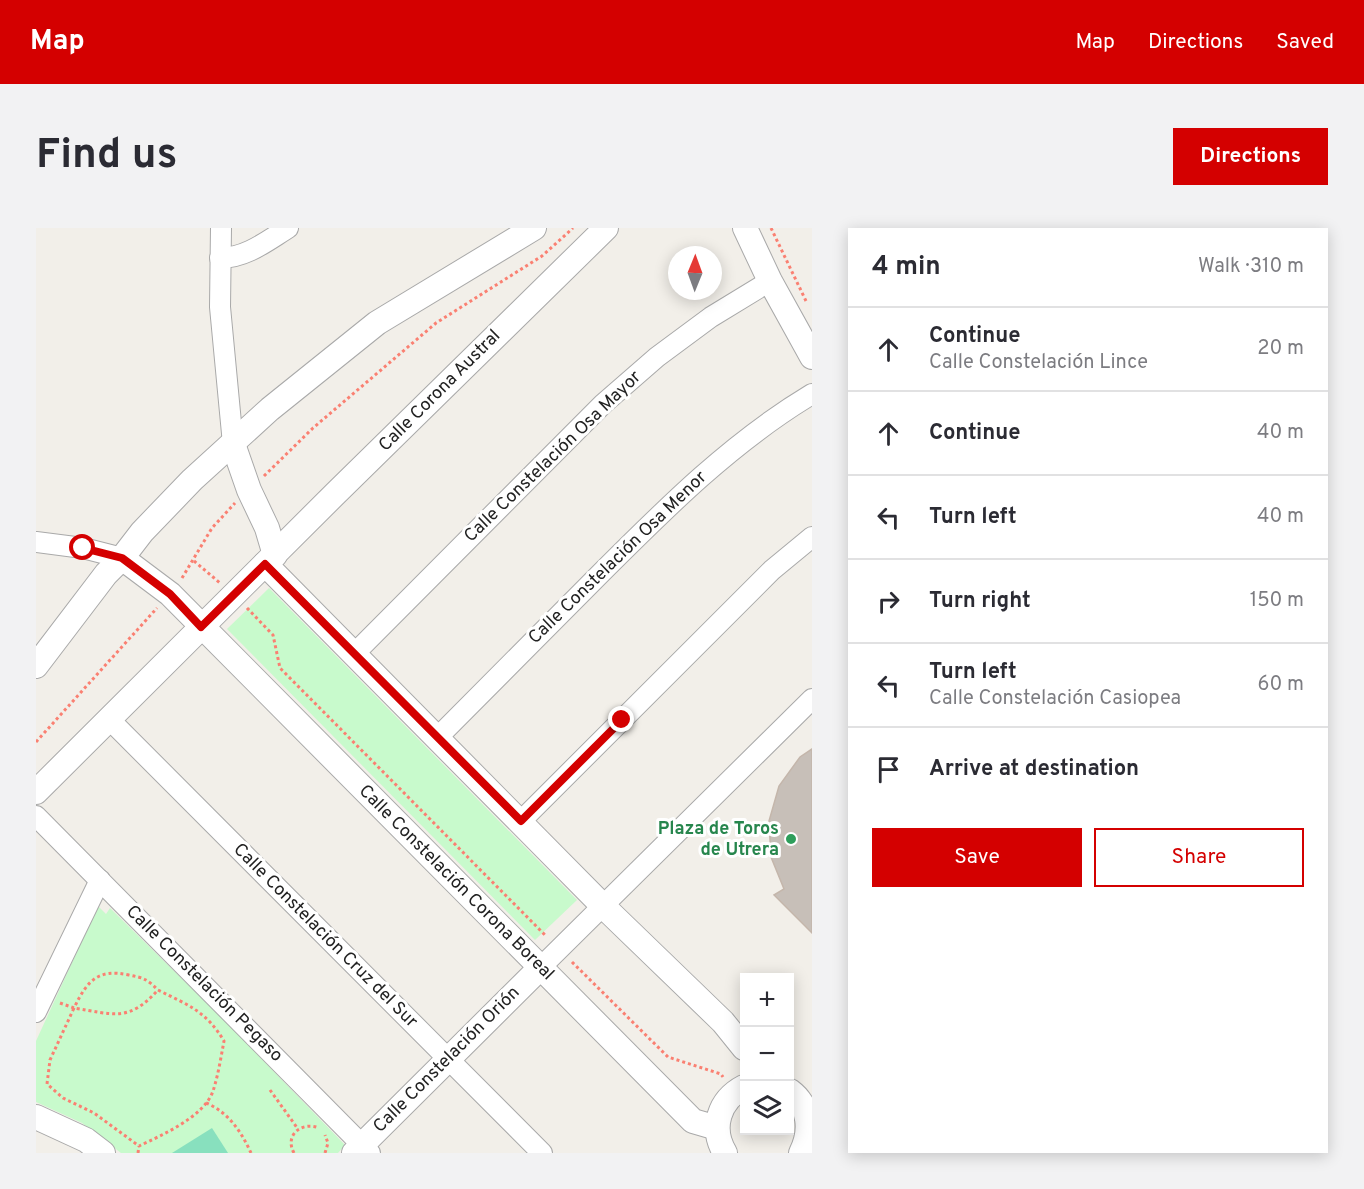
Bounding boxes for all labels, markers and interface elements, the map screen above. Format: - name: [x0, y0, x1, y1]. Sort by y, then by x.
- text: Map: [30, 24, 85, 60]
- text: Map: [1075, 29, 1115, 56]
- text: Directions: [1148, 29, 1243, 56]
- text: Saved: [1276, 29, 1334, 56]
- button: Directions: [1173, 128, 1328, 185]
- text: Find us: [36, 130, 177, 183]
- north arrow: [668, 246, 722, 300]
- text: 4 min: [872, 251, 941, 284]
- text: Walk · 310 m: [1198, 254, 1304, 280]
- text: Continue: [929, 323, 1020, 350]
- street label: Calle Corona Austral: [374, 325, 506, 457]
- icon: ahead: [872, 333, 905, 366]
- text: 20 m: [1257, 336, 1304, 362]
- text: Calle Constelación Lince: [929, 350, 1148, 376]
- street label: Calle Constelación Osa Mayor: [460, 366, 646, 548]
- icon: ahead: [872, 417, 905, 450]
- text: Continue: [929, 420, 1020, 447]
- text: 40 m: [1257, 420, 1304, 446]
- street label: Calle Constelación Osa Menor: [524, 466, 712, 650]
- icon: left: [872, 501, 905, 534]
- text: Turn left: [929, 504, 1017, 531]
- text: 40 m: [1257, 504, 1304, 530]
- route start: [69, 534, 95, 560]
- icon: right: [872, 585, 905, 618]
- text: Turn right: [929, 588, 1031, 615]
- text: 150 m: [1250, 588, 1304, 614]
- text: Turn left: [929, 659, 1017, 686]
- icon: left: [872, 669, 905, 702]
- text: 60 m: [1258, 672, 1304, 698]
- text: Calle Constelación Casiopea: [929, 686, 1181, 712]
- route end: [608, 706, 634, 732]
- icon: arrive: [872, 753, 905, 786]
- text: Arrive at destination: [929, 756, 1139, 783]
- street label: Calle Constelación Corona Boreal: [353, 780, 559, 986]
- place label: Plaza de Toros de Utrera: [658, 818, 779, 862]
- button: Save: [872, 828, 1082, 887]
- button: Share: [1094, 828, 1304, 887]
- marker: Plaza de Toros de Utrera: [784, 832, 798, 846]
- street label: Calle Constelación Cruz del Sur: [228, 839, 422, 1033]
- street label: Calle Constelación Pegaso: [121, 901, 287, 1067]
- map controls: [740, 973, 794, 1135]
- button: +: [740, 973, 794, 1027]
- street label: Calle Constelación Orión: [369, 982, 525, 1138]
- button: −: [740, 1027, 794, 1081]
- button: layers: [740, 1081, 794, 1135]

